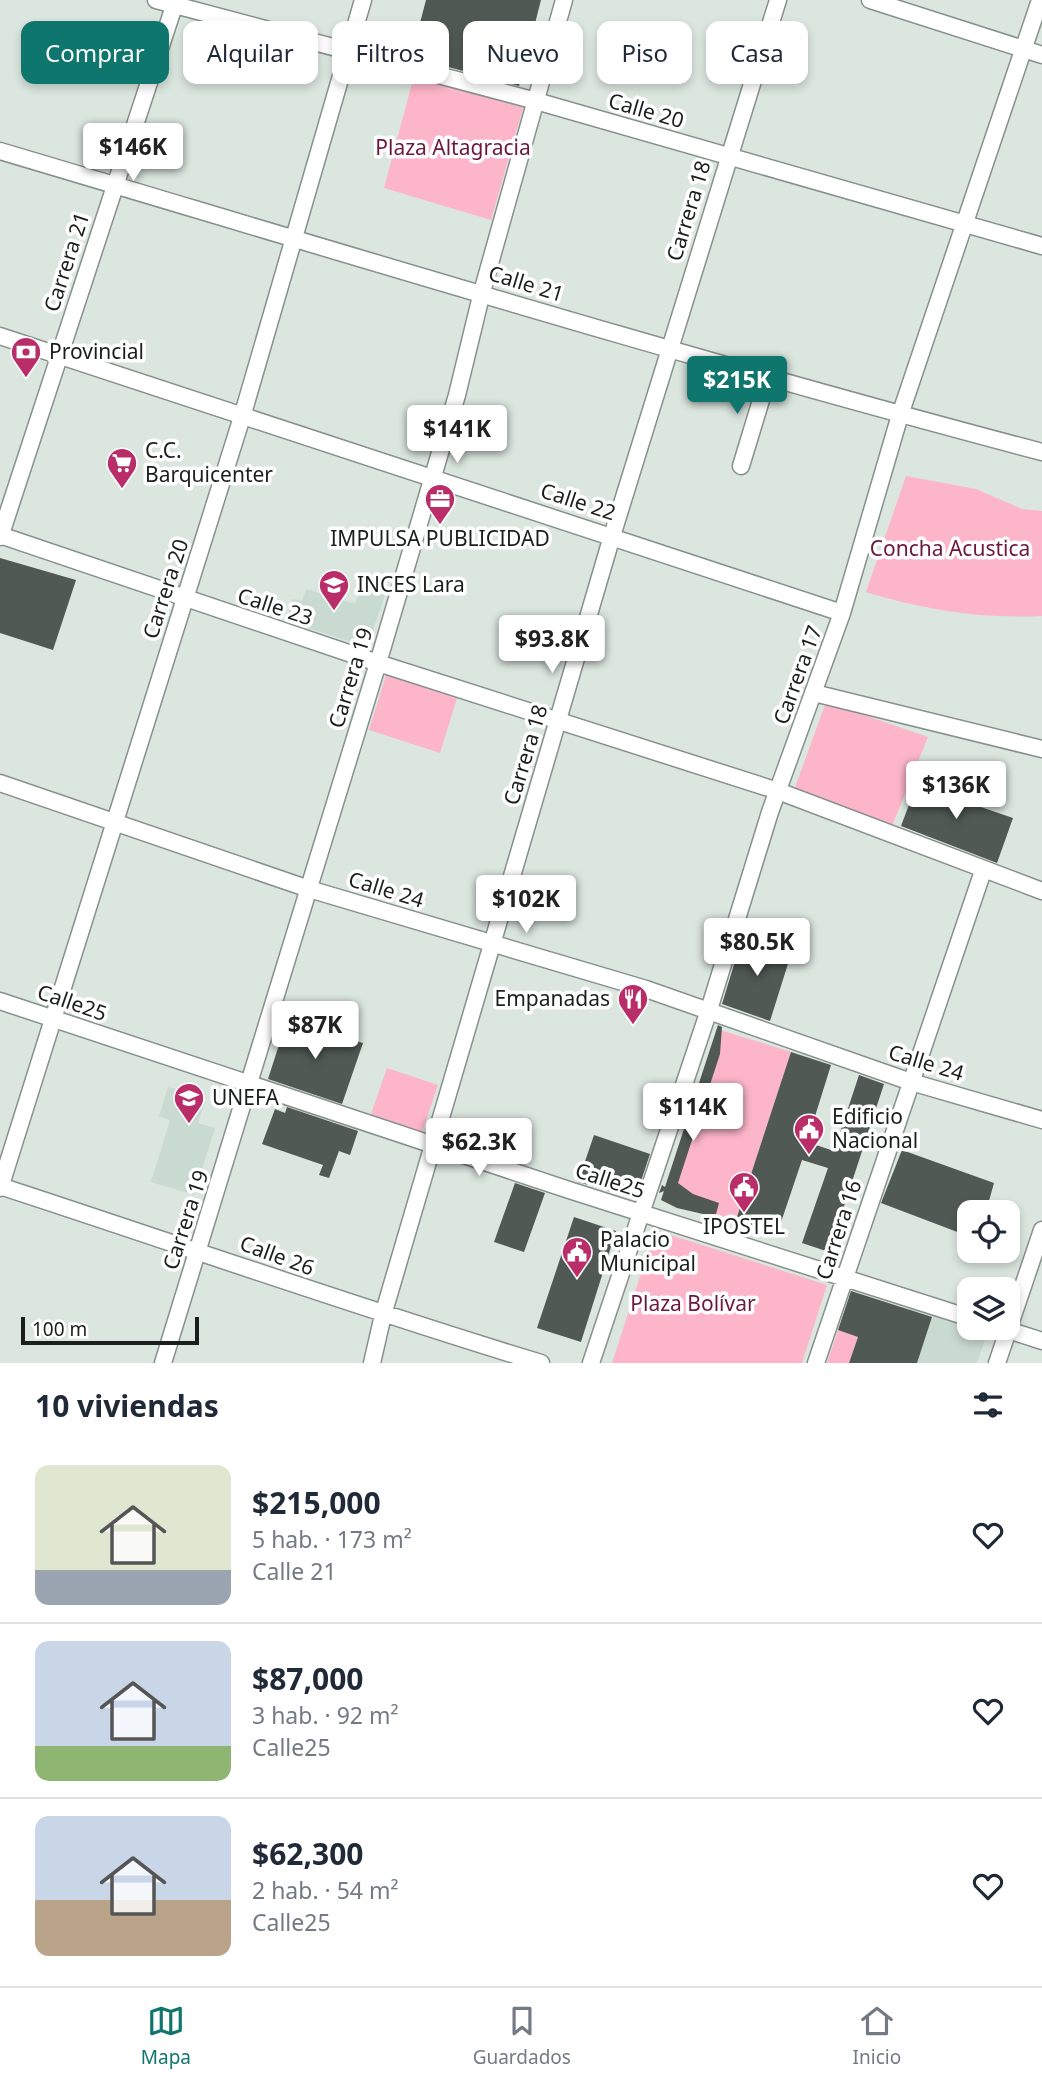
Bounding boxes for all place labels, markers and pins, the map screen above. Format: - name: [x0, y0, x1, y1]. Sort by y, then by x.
- pin: $146K: [84, 124, 182, 183]
- bank icon: Provincial: [9, 335, 43, 379]
- place label: Provincial: [49, 337, 144, 365]
- pin: $215K: [688, 356, 786, 416]
- pin: $141K: [408, 406, 506, 465]
- place label: C.C. Barquicenter: [145, 436, 273, 488]
- supermarket icon: C.C. Barquicenter: [105, 446, 139, 490]
- office icon: IMPULSA PUBLICIDAD: [423, 482, 457, 526]
- place label: IMPULSA PUBLICIDAD: [330, 524, 550, 552]
- school or university icon: INCES Lara: [317, 568, 351, 612]
- place label: INCES Lara: [357, 570, 465, 598]
- pin: $93.8K: [495, 616, 609, 675]
- pin: $136K: [907, 762, 1005, 821]
- pin: $102K: [477, 876, 575, 935]
- pin: $80.5K: [700, 918, 814, 978]
- restaurant icon: Empanadas: [616, 982, 650, 1026]
- place label: Empanadas: [494, 984, 610, 1012]
- pin: $87K: [274, 1002, 356, 1061]
- school or university icon: UNEFA: [172, 1081, 206, 1125]
- place label: UNEFA: [212, 1083, 279, 1111]
- pin: $114K: [644, 1084, 742, 1143]
- place label: Edificio Nacional: [832, 1102, 918, 1154]
- public building icon: Edificio Nacional: [792, 1112, 826, 1156]
- pin: $62.3K: [422, 1118, 536, 1178]
- public building icon: IPOSTEL: [727, 1170, 761, 1214]
- place label: IPOSTEL: [703, 1212, 785, 1240]
- place label: Palacio Municipal: [600, 1225, 696, 1277]
- public building icon: Palacio Municipal: [560, 1235, 594, 1279]

